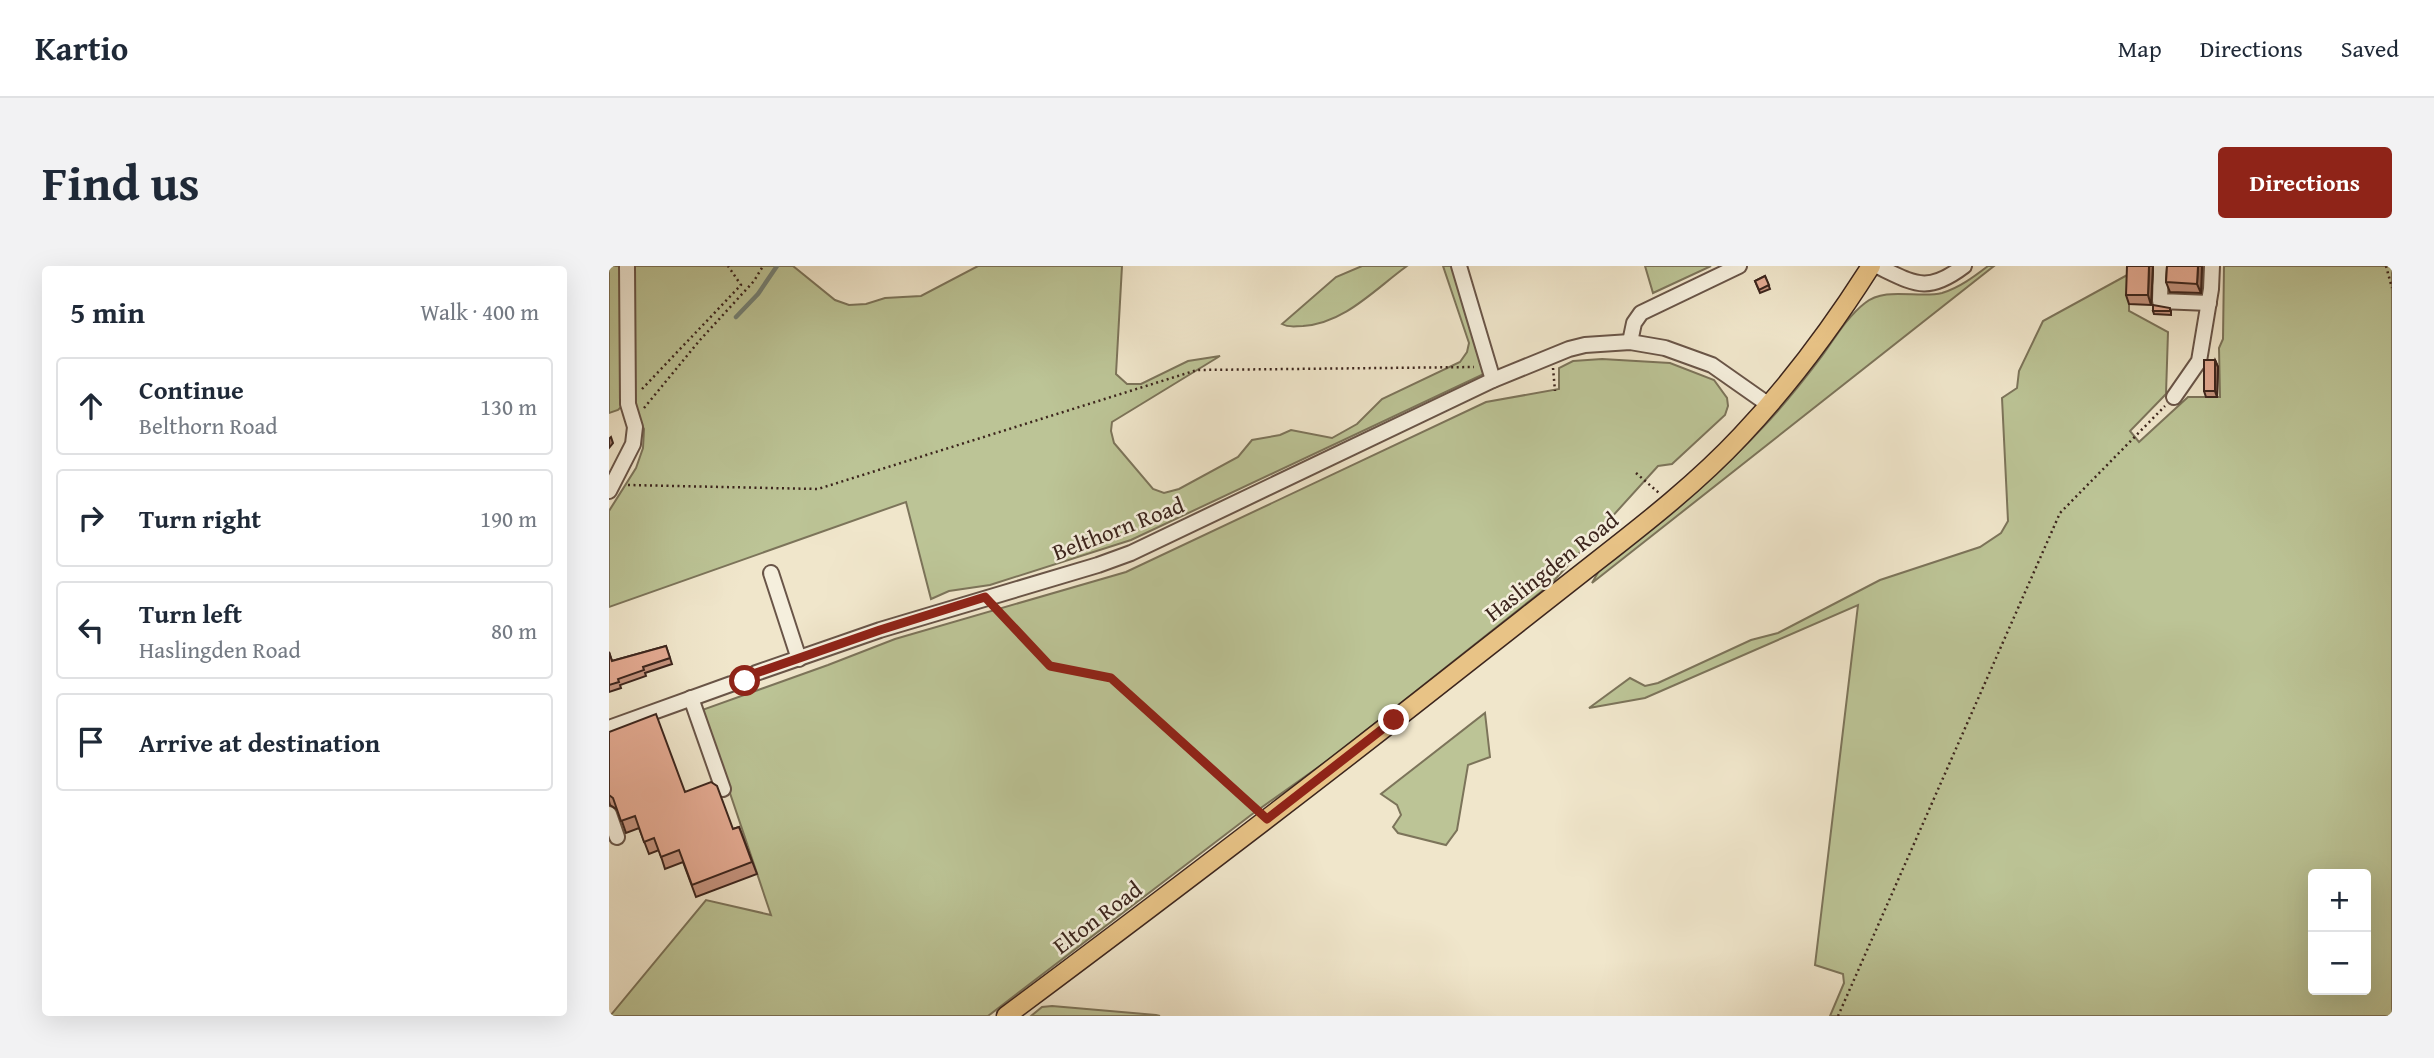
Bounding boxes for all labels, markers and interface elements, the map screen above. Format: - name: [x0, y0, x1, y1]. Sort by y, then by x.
- text: Kartio: [35, 24, 128, 72]
- text: Map: [2118, 31, 2162, 66]
- text: Directions: [2200, 31, 2303, 66]
- text: Saved: [2341, 31, 2399, 66]
- text: Find us: [42, 146, 200, 218]
- button: Directions: [2218, 147, 2392, 218]
- text: 5 min: [70, 290, 145, 334]
- text: Walk · 400 m: [420, 295, 539, 328]
- text: Continue: [139, 370, 244, 409]
- icon: ahead: [72, 387, 110, 425]
- text: 130 m: [480, 390, 537, 423]
- text: Belthorn Road: [139, 409, 278, 442]
- street label: Belthorn Road: [1047, 487, 1189, 568]
- icon: right: [72, 499, 110, 537]
- text: Turn right: [139, 499, 261, 538]
- text: 190 m: [480, 502, 537, 535]
- street label: Haslingden Road: [1477, 503, 1625, 629]
- text: Turn left: [139, 594, 242, 633]
- icon: left: [72, 611, 110, 649]
- text: 80 m: [491, 614, 537, 647]
- text: Haslingden Road: [139, 633, 301, 666]
- route start: [729, 665, 760, 696]
- route end: [1378, 704, 1409, 735]
- icon: arrive: [72, 723, 110, 761]
- text: Arrive at destination: [139, 723, 380, 762]
- map controls: [2308, 869, 2371, 995]
- button: +: [2308, 869, 2371, 932]
- street label: Elton Road: [1046, 872, 1149, 961]
- button: −: [2308, 932, 2371, 995]

